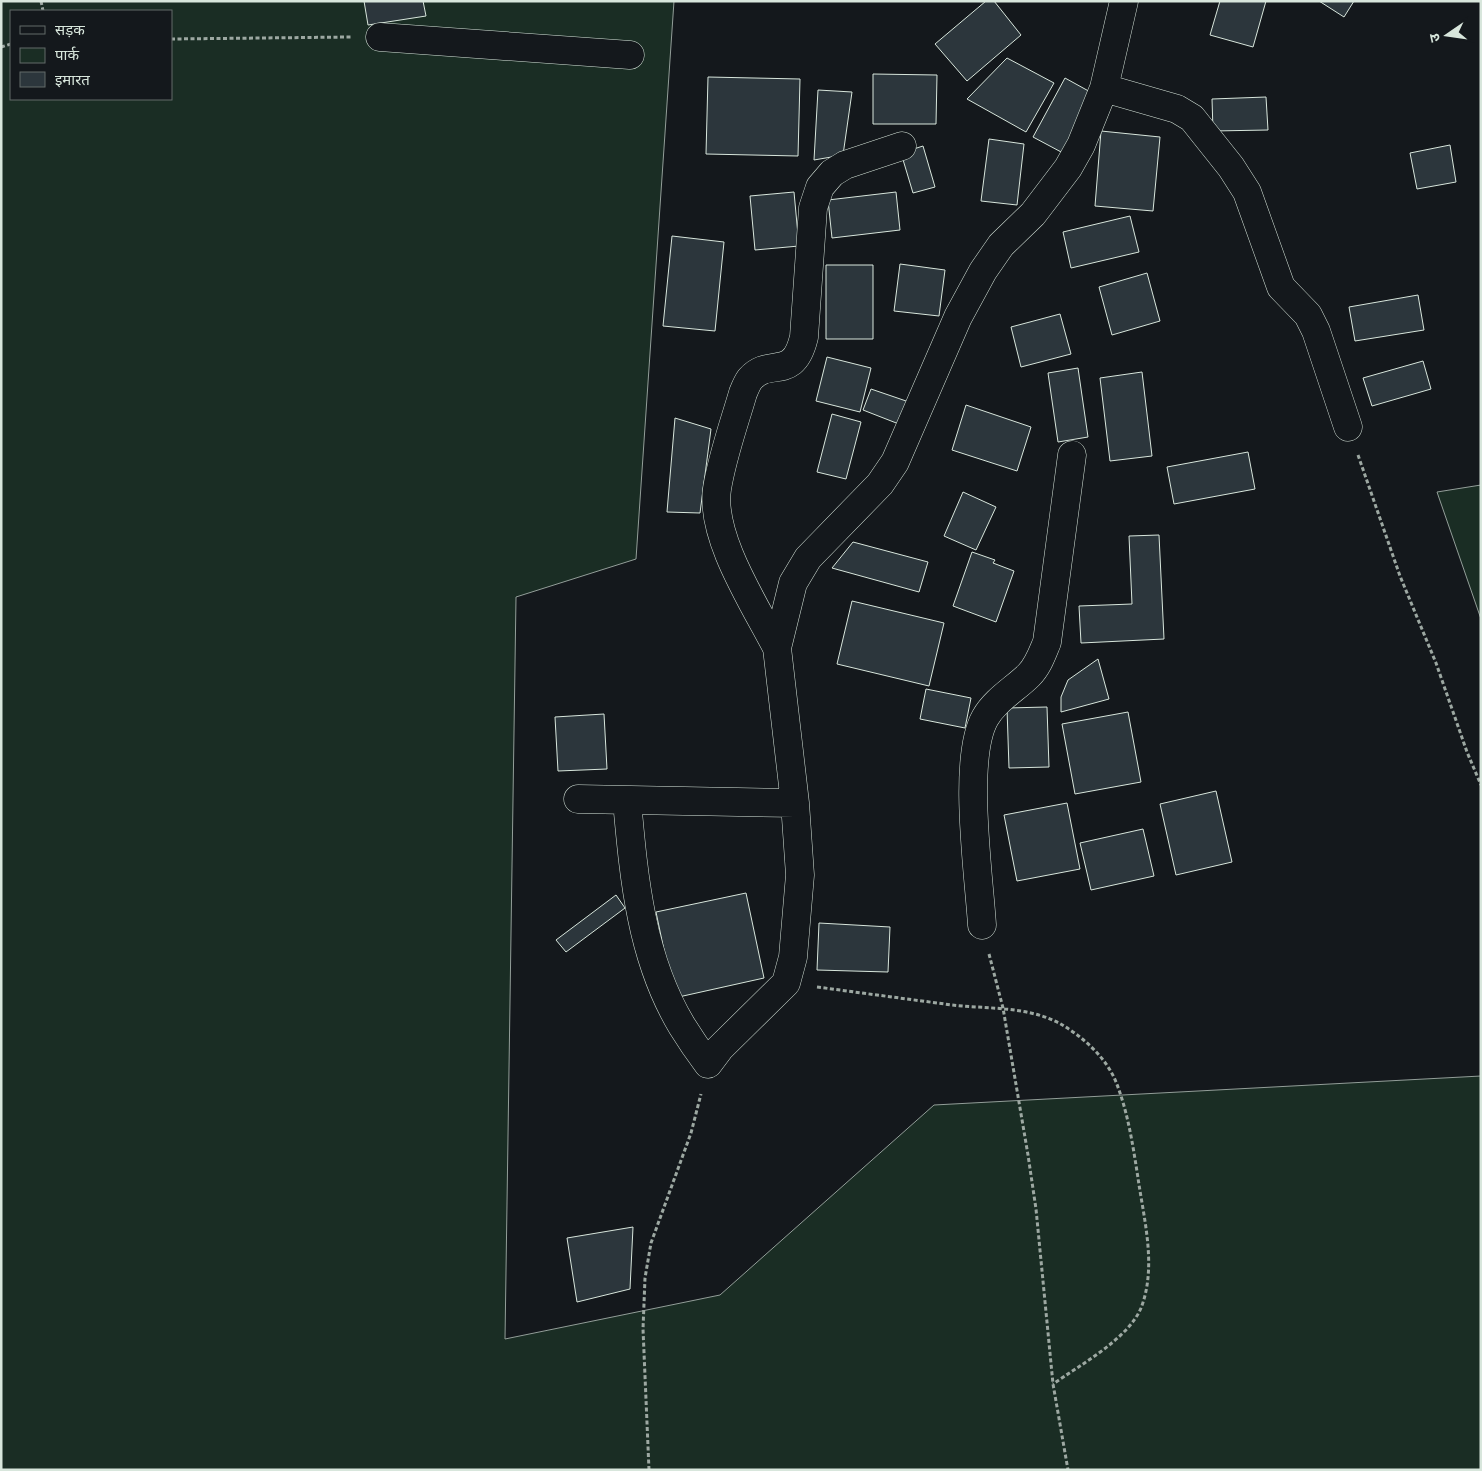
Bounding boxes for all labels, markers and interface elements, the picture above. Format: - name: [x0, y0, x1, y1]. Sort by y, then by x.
- legend: [10, 10, 172, 100]
- north arrow: [1422, 10, 1472, 60]
- text: सड़क: [55, 23, 85, 38]
- text: उ: [1427, 31, 1443, 43]
- text: पार्क: [55, 46, 79, 63]
- text: इमारत: [55, 73, 90, 88]

